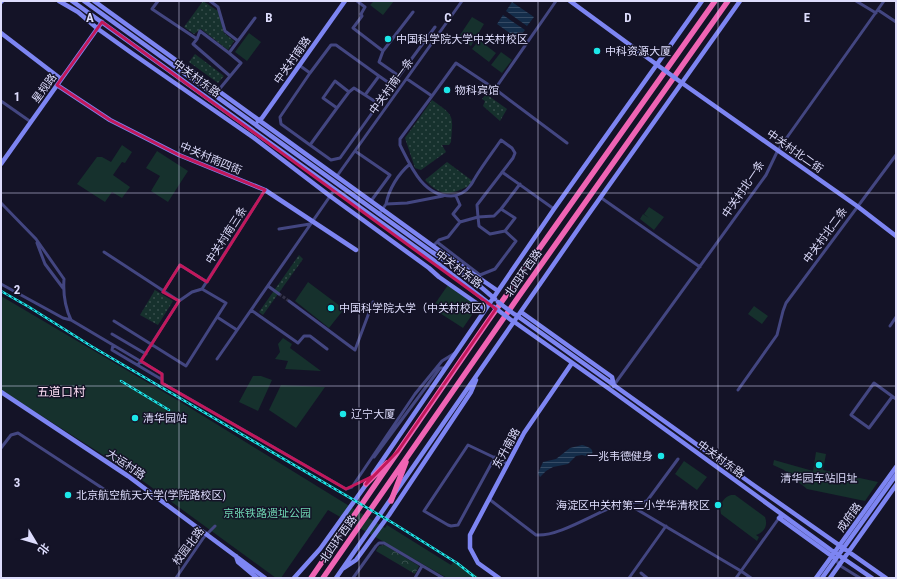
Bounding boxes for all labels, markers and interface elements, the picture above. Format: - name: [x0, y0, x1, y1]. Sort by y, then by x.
- text: A: [86, 10, 94, 25]
- text: B: [265, 10, 273, 25]
- text: C: [444, 10, 452, 25]
- text: D: [624, 10, 632, 25]
- text: E: [804, 10, 811, 25]
- place label: 中国科学院大学中关村校区: [396, 33, 528, 46]
- street label: 中关村南路: [271, 34, 314, 87]
- marker: 中国科学院大学中关村校区: [383, 34, 393, 44]
- place label: 中科资源大厦: [605, 45, 671, 58]
- marker: 中科资源大厦: [592, 46, 602, 56]
- street label: 中关村南一条: [367, 56, 416, 117]
- street label: 中关村东路: [171, 57, 223, 100]
- street label: 星规路: [29, 71, 59, 105]
- place label: 物科宾馆: [455, 84, 499, 97]
- marker: 物科宾馆: [442, 85, 452, 95]
- text: 1: [14, 89, 20, 104]
- street label: 中关村北二街: [764, 127, 825, 176]
- street label: 中关村南四街: [178, 140, 244, 177]
- street label: 中关村北一条: [720, 158, 767, 220]
- street label: 中关村南三条: [203, 204, 250, 266]
- street label: 中关村北二条: [801, 205, 850, 266]
- street label: 北四环西路: [502, 247, 545, 300]
- street label: 中关村东路: [433, 248, 485, 291]
- text: 2: [14, 282, 21, 297]
- place label: 中国科学院大学（中关村校区）: [339, 302, 493, 315]
- marker: 中国科学院大学（中关村校区）: [326, 303, 336, 313]
- district label: 五道口村: [37, 385, 86, 399]
- place label: 辽宁大厦: [351, 408, 395, 421]
- marker: 辽宁大厦: [338, 409, 348, 419]
- place label: 清华园站: [143, 412, 187, 425]
- marker: 清华园站: [130, 413, 140, 423]
- street label: 东升南路: [490, 426, 523, 471]
- street label: 中关村东路: [695, 438, 747, 481]
- street label: 大运村路: [104, 447, 148, 482]
- place label: 一兆韦德健身: [587, 450, 653, 463]
- marker: 一兆韦德健身: [656, 451, 666, 461]
- marker: 清华园车站旧址: [814, 460, 824, 470]
- place label: 清华园车站旧址: [781, 472, 858, 485]
- text: 3: [14, 475, 20, 490]
- place label: 北京航空航天大学(学院路校区): [76, 489, 226, 502]
- marker: 北京航空航天大学(学院路校区): [63, 490, 73, 500]
- place label: 海淀区中关村第二小学华清校区: [556, 499, 710, 512]
- marker: 海淀区中关村第二小学华清校区: [713, 500, 723, 510]
- street label: 成府路: [834, 500, 864, 534]
- park label: 京张铁路遗址公园: [223, 507, 311, 520]
- street label: 北四环西路: [317, 513, 360, 566]
- north arrow: [16, 523, 56, 563]
- street label: 校园北路: [170, 525, 207, 568]
- text: 北: [35, 541, 52, 557]

